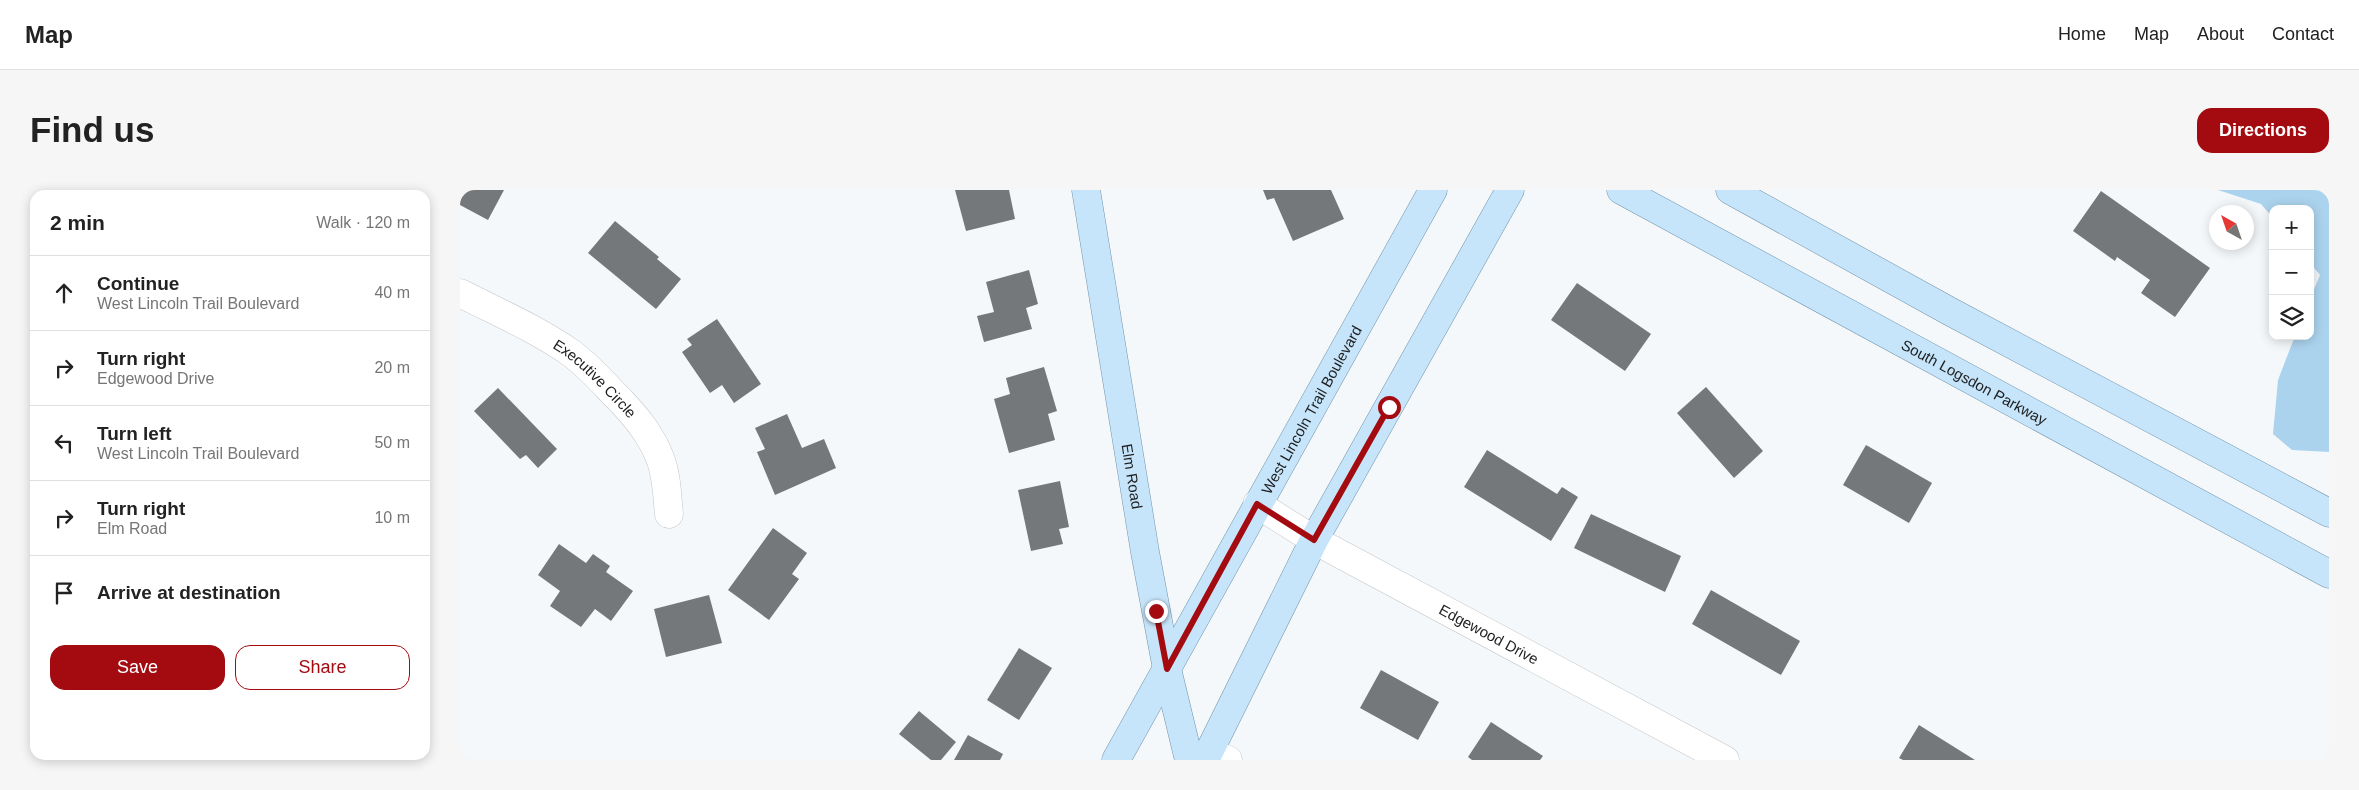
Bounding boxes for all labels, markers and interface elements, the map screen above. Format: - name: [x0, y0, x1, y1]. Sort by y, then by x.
- text: Map: [25, 21, 73, 48]
- text: Home: [2058, 24, 2106, 44]
- text: Map: [2134, 24, 2169, 44]
- text: About: [2197, 24, 2244, 44]
- text: Contact: [2272, 24, 2334, 44]
- button: Directions: [2197, 108, 2329, 153]
- text: Find us: [30, 110, 154, 149]
- north arrow: [2209, 205, 2254, 250]
- map controls: [2269, 205, 2314, 340]
- button: +: [2269, 205, 2314, 250]
- text: 2 min: [50, 211, 105, 234]
- text: Walk · 120 m: [316, 214, 410, 231]
- button: −: [2269, 250, 2314, 295]
- text: Continue: [97, 273, 179, 294]
- icon: ahead: [50, 279, 78, 307]
- text: 40 m: [374, 284, 410, 301]
- text: West Lincoln Trail Boulevard: [97, 295, 299, 312]
- button: layers: [2269, 295, 2314, 340]
- street label: West Lincoln Trail Boulevard: [1257, 322, 1364, 497]
- street label: Executive Circle: [551, 335, 640, 421]
- street label: South Logsdon Parkway: [1899, 335, 2050, 428]
- text: Turn right: [97, 348, 185, 369]
- icon: right: [50, 354, 78, 382]
- text: 20 m: [374, 359, 410, 376]
- text: Edgewood Drive: [97, 370, 214, 387]
- route start: [1378, 396, 1401, 419]
- text: Turn left: [97, 423, 172, 444]
- icon: left: [50, 429, 78, 457]
- text: 50 m: [374, 434, 410, 451]
- street label: Elm Road: [1119, 442, 1146, 510]
- text: West Lincoln Trail Boulevard: [97, 445, 299, 462]
- text: Turn right: [97, 498, 185, 519]
- icon: right: [50, 504, 78, 532]
- text: 10 m: [374, 509, 410, 526]
- text: Elm Road: [97, 520, 167, 537]
- icon: arrive: [50, 579, 78, 607]
- text: Arrive at destination: [97, 582, 281, 603]
- route end: [1145, 600, 1168, 623]
- street label: Edgewood Drive: [1437, 600, 1542, 667]
- button: Save: [50, 645, 225, 690]
- button: Share: [235, 645, 410, 690]

